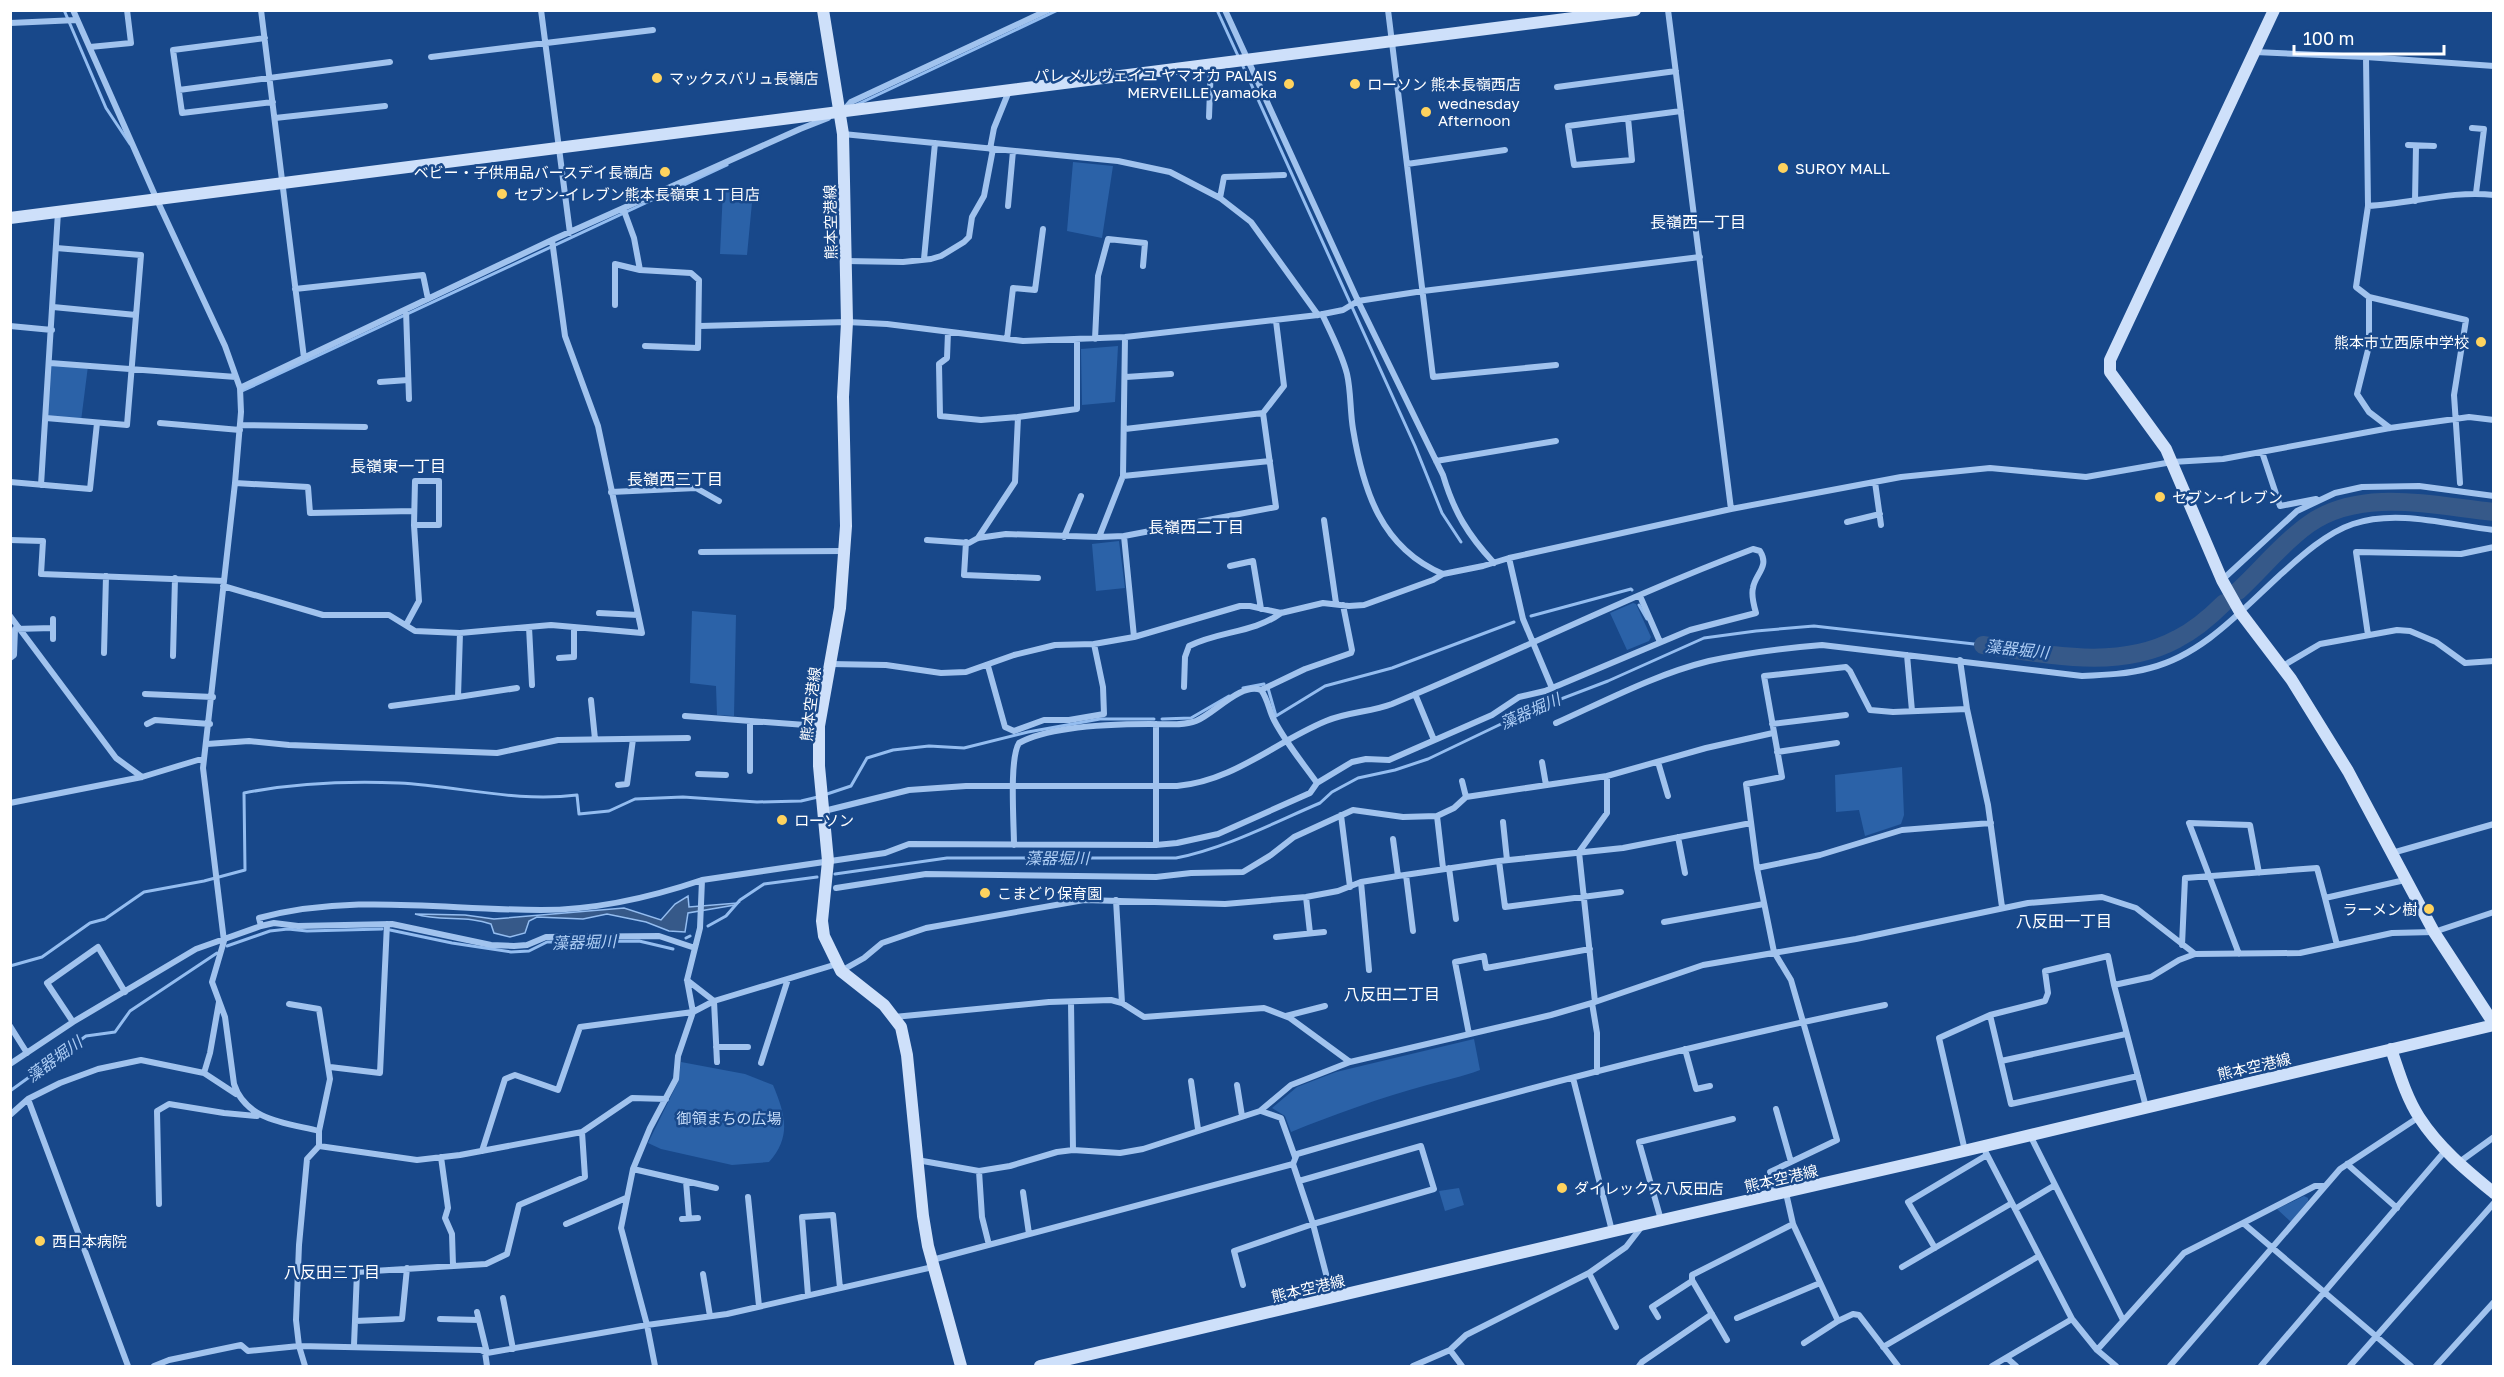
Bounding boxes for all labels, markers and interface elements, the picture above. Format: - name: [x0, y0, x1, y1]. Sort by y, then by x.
- scale bar: [2294, 18, 2444, 56]
- text: 100 m: [2303, 27, 2354, 49]
- place label: パレ メルヴェイユ ヤマオカ PALAIS MERVEILLE yamaoka: [1034, 66, 1277, 101]
- place label: マックスバリュ長嶺店: [669, 69, 819, 87]
- marker: マックスバリュ長嶺店: [650, 71, 664, 85]
- place label: ローソン 熊本長嶺西店: [1367, 75, 1521, 93]
- marker: パレ メルヴェイユ ヤマオカ PALAIS MERVEILLE yamaoka: [1282, 77, 1296, 91]
- marker: ローソン 熊本長嶺西店: [1348, 77, 1362, 91]
- place label: wednesday Afternoon: [1438, 94, 1520, 129]
- marker: wednesday Afternoon: [1419, 105, 1433, 119]
- place label: SUROY MALL: [1795, 159, 1890, 177]
- marker: SUROY MALL: [1776, 161, 1790, 175]
- place label: ベビー・子供用品バースデイ長嶺店: [414, 163, 653, 181]
- marker: ベビー・子供用品バースデイ長嶺店: [658, 165, 672, 179]
- street label: 熊本空港線: [820, 184, 840, 260]
- place label: セブン-イレブン熊本長嶺東１丁目店: [514, 185, 760, 203]
- marker: セブン-イレブン熊本長嶺東１丁目店: [495, 187, 509, 201]
- district label: 長嶺西一丁目: [1650, 212, 1746, 232]
- place label: 熊本市立西原中学校: [2334, 333, 2469, 351]
- marker: 熊本市立西原中学校: [2474, 335, 2488, 349]
- district label: 長嶺東一丁目: [350, 456, 446, 476]
- district label: 長嶺西三丁目: [627, 469, 723, 489]
- place label: セブン-イレブン: [2172, 488, 2283, 506]
- marker: セブン-イレブン: [2153, 490, 2167, 504]
- district label: 長嶺西二丁目: [1148, 517, 1244, 537]
- water label: 藻器堀川: [1984, 636, 2052, 662]
- street label: 熊本空港線: [796, 666, 824, 742]
- water label: 藻器堀川: [1497, 688, 1565, 733]
- place label: ローソン: [794, 811, 854, 829]
- marker: ローソン: [775, 813, 789, 827]
- water label: 藻器堀川: [1025, 848, 1091, 868]
- place label: こまどり保育園: [997, 884, 1102, 902]
- marker: こまどり保育園: [978, 886, 992, 900]
- place label: ラーメン樹: [2343, 900, 2417, 918]
- marker: ラーメン樹: [2422, 902, 2436, 916]
- district label: 八反田一丁目: [2016, 911, 2112, 931]
- water label: 藻器堀川: [552, 931, 618, 953]
- district label: 八反田二丁目: [1344, 984, 1440, 1004]
- water label: 藻器堀川: [22, 1031, 87, 1086]
- street label: 熊本空港線: [2215, 1049, 2293, 1083]
- park label: 御領まちの広場: [676, 1109, 782, 1127]
- street label: 熊本空港線: [1742, 1161, 1820, 1195]
- place label: ダイレックス八反田店: [1574, 1179, 1724, 1197]
- marker: ダイレックス八反田店: [1555, 1181, 1569, 1195]
- place label: 西日本病院: [52, 1232, 127, 1250]
- marker: 西日本病院: [33, 1234, 47, 1248]
- district label: 八反田三丁目: [284, 1262, 380, 1282]
- street label: 熊本空港線: [1269, 1271, 1347, 1305]

